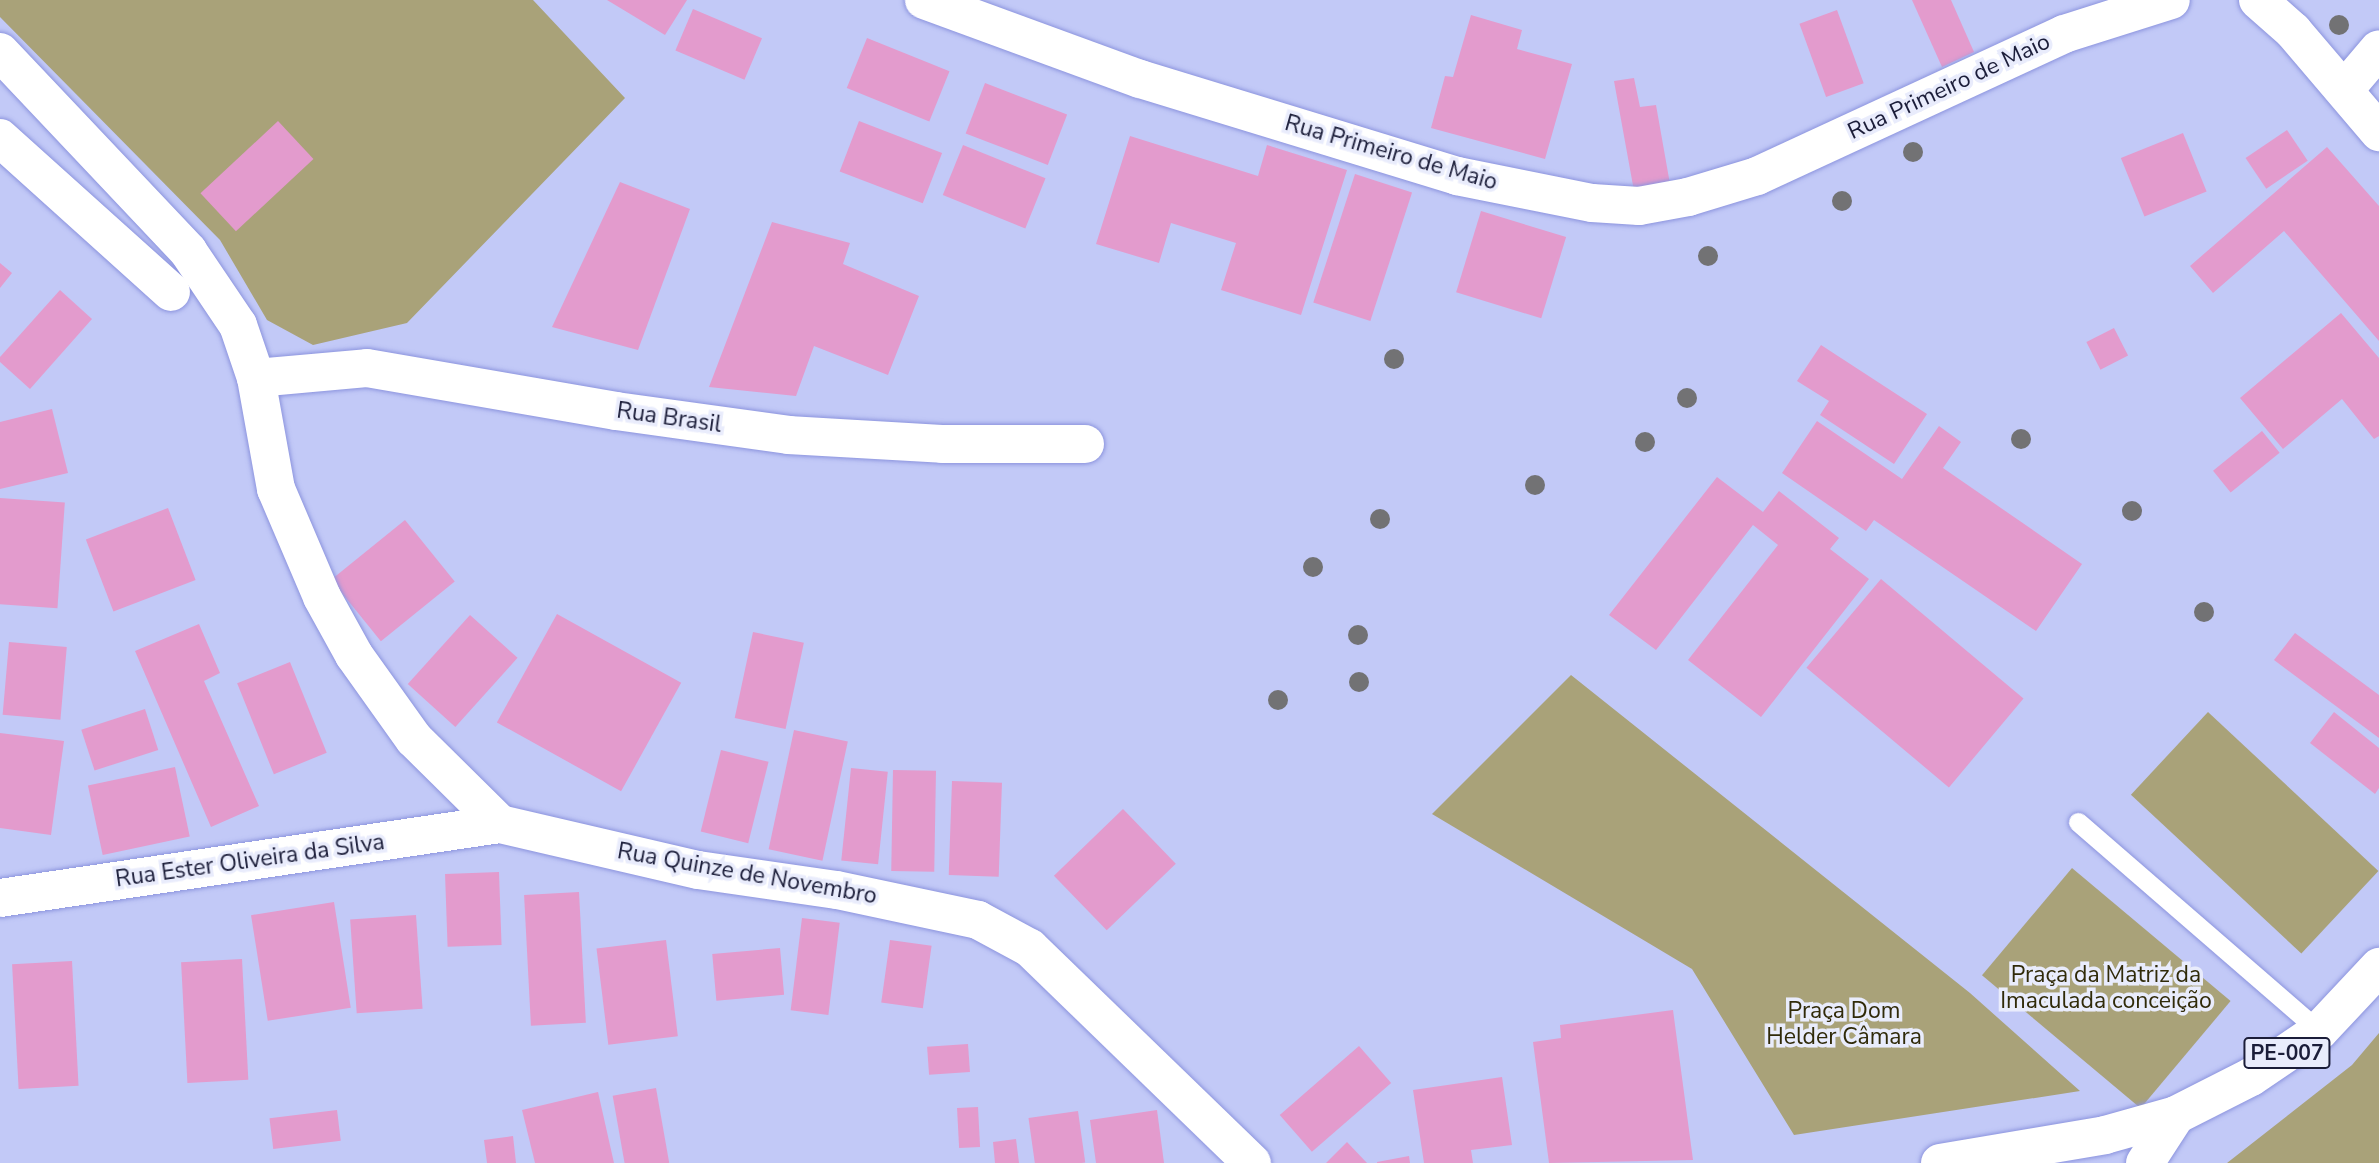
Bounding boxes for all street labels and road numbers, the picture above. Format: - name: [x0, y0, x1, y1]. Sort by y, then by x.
- street label: Rua Primeiro de Maio: [1844, 28, 2054, 146]
- street label: Rua Primeiro de Maio: [1282, 109, 1500, 197]
- street label: Rua Brasil: [615, 397, 723, 439]
- street label: Rua Ester Oliveira da Silva: [114, 828, 386, 894]
- street label: Rua Quinze de Novembro: [615, 838, 879, 910]
- road number: PE-007: [2243, 1036, 2331, 1070]

